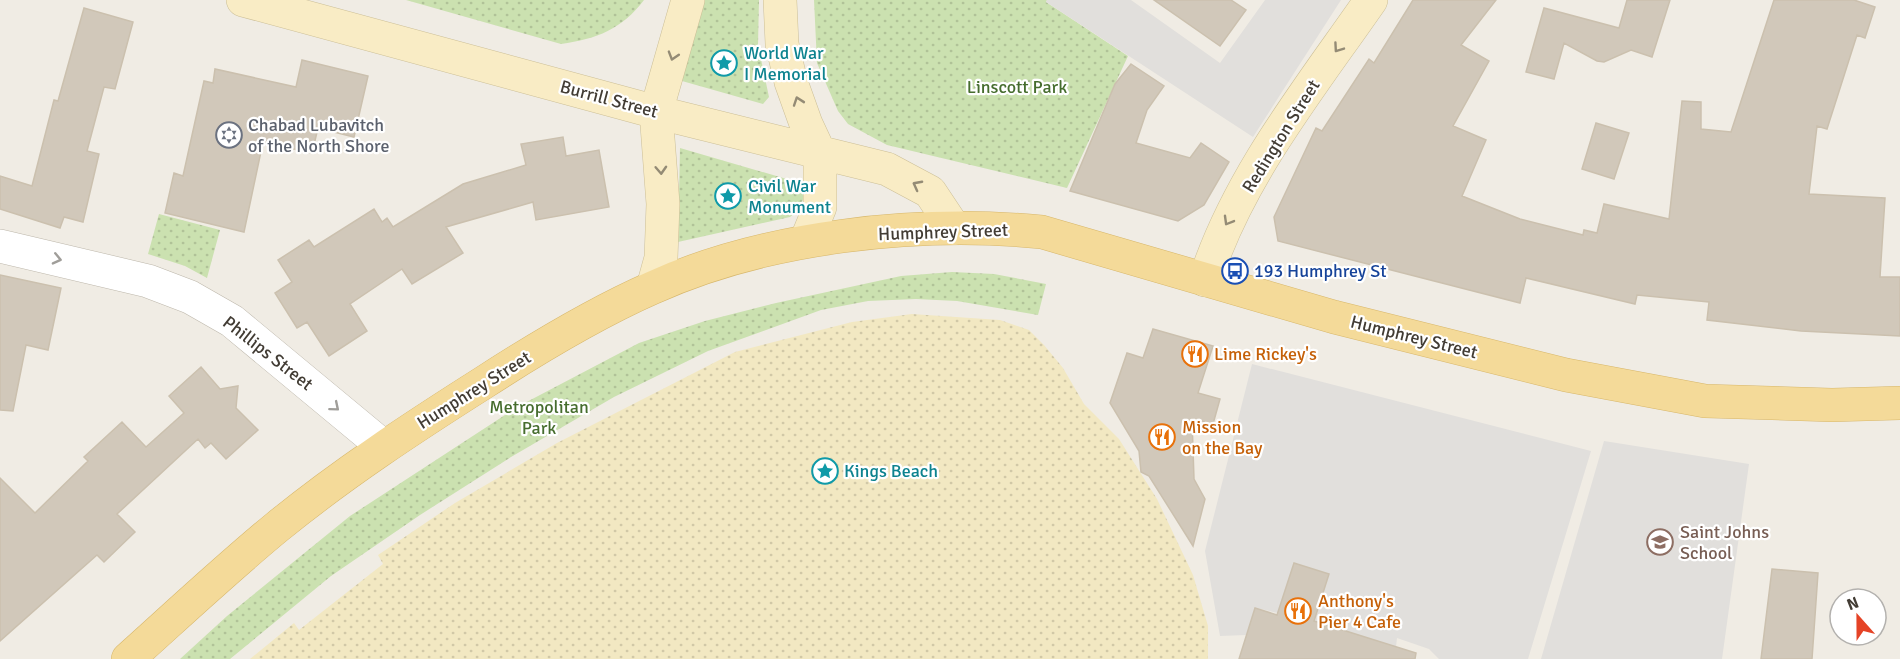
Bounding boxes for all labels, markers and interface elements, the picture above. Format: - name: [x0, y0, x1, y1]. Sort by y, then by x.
- one-way arrow: [1334, 41, 1345, 52]
- place label: World War I Memorial: [744, 42, 827, 85]
- place icon: World War I Memorial: [709, 48, 739, 78]
- one-way arrow: [667, 50, 680, 61]
- street label: Burrill Street: [558, 75, 660, 123]
- street label: Redington Street: [1237, 75, 1325, 197]
- park label: Linscott Park: [967, 76, 1067, 98]
- one-way arrow: [792, 96, 805, 106]
- place label: Chabad Lubavitch of the North Shore: [248, 114, 389, 157]
- synagogue icon: Chabad Lubavitch of the North Shore: [214, 120, 244, 150]
- one-way arrow: [655, 165, 668, 174]
- place label: Civil War Monument: [748, 175, 831, 218]
- place icon: Civil War Monument: [713, 181, 743, 211]
- one-way arrow: [912, 181, 923, 192]
- one-way arrow: [1223, 215, 1235, 226]
- street label: Humphrey Street: [878, 219, 1008, 245]
- one-way arrow: [52, 252, 62, 265]
- bus stop icon: 193 Humphrey St: [1220, 256, 1250, 286]
- place label: 193 Humphrey St: [1254, 260, 1387, 282]
- street label: Phillips Street: [219, 311, 317, 395]
- street label: Humphrey Street: [1348, 311, 1480, 363]
- restaurant icon: Lime Rickey's: [1180, 339, 1210, 369]
- place label: Lime Rickey's: [1214, 343, 1317, 365]
- street label: Humphrey Street: [413, 346, 535, 434]
- park label: Metropolitan Park: [489, 396, 589, 439]
- one-way arrow: [328, 400, 339, 411]
- place label: Mission on the Bay: [1182, 416, 1263, 459]
- restaurant icon: Mission on the Bay: [1147, 422, 1177, 452]
- place icon: Kings Beach: [810, 456, 840, 486]
- place label: Kings Beach: [844, 460, 938, 482]
- place label: Saint Johns School: [1680, 521, 1769, 564]
- school or university icon: Saint Johns School: [1645, 527, 1675, 557]
- north arrow: [1828, 587, 1888, 647]
- place label: Anthony's Pier 4 Cafe: [1318, 590, 1401, 633]
- text: N: [1844, 593, 1862, 615]
- restaurant icon: Anthony's Pier 4 Cafe: [1283, 596, 1313, 626]

